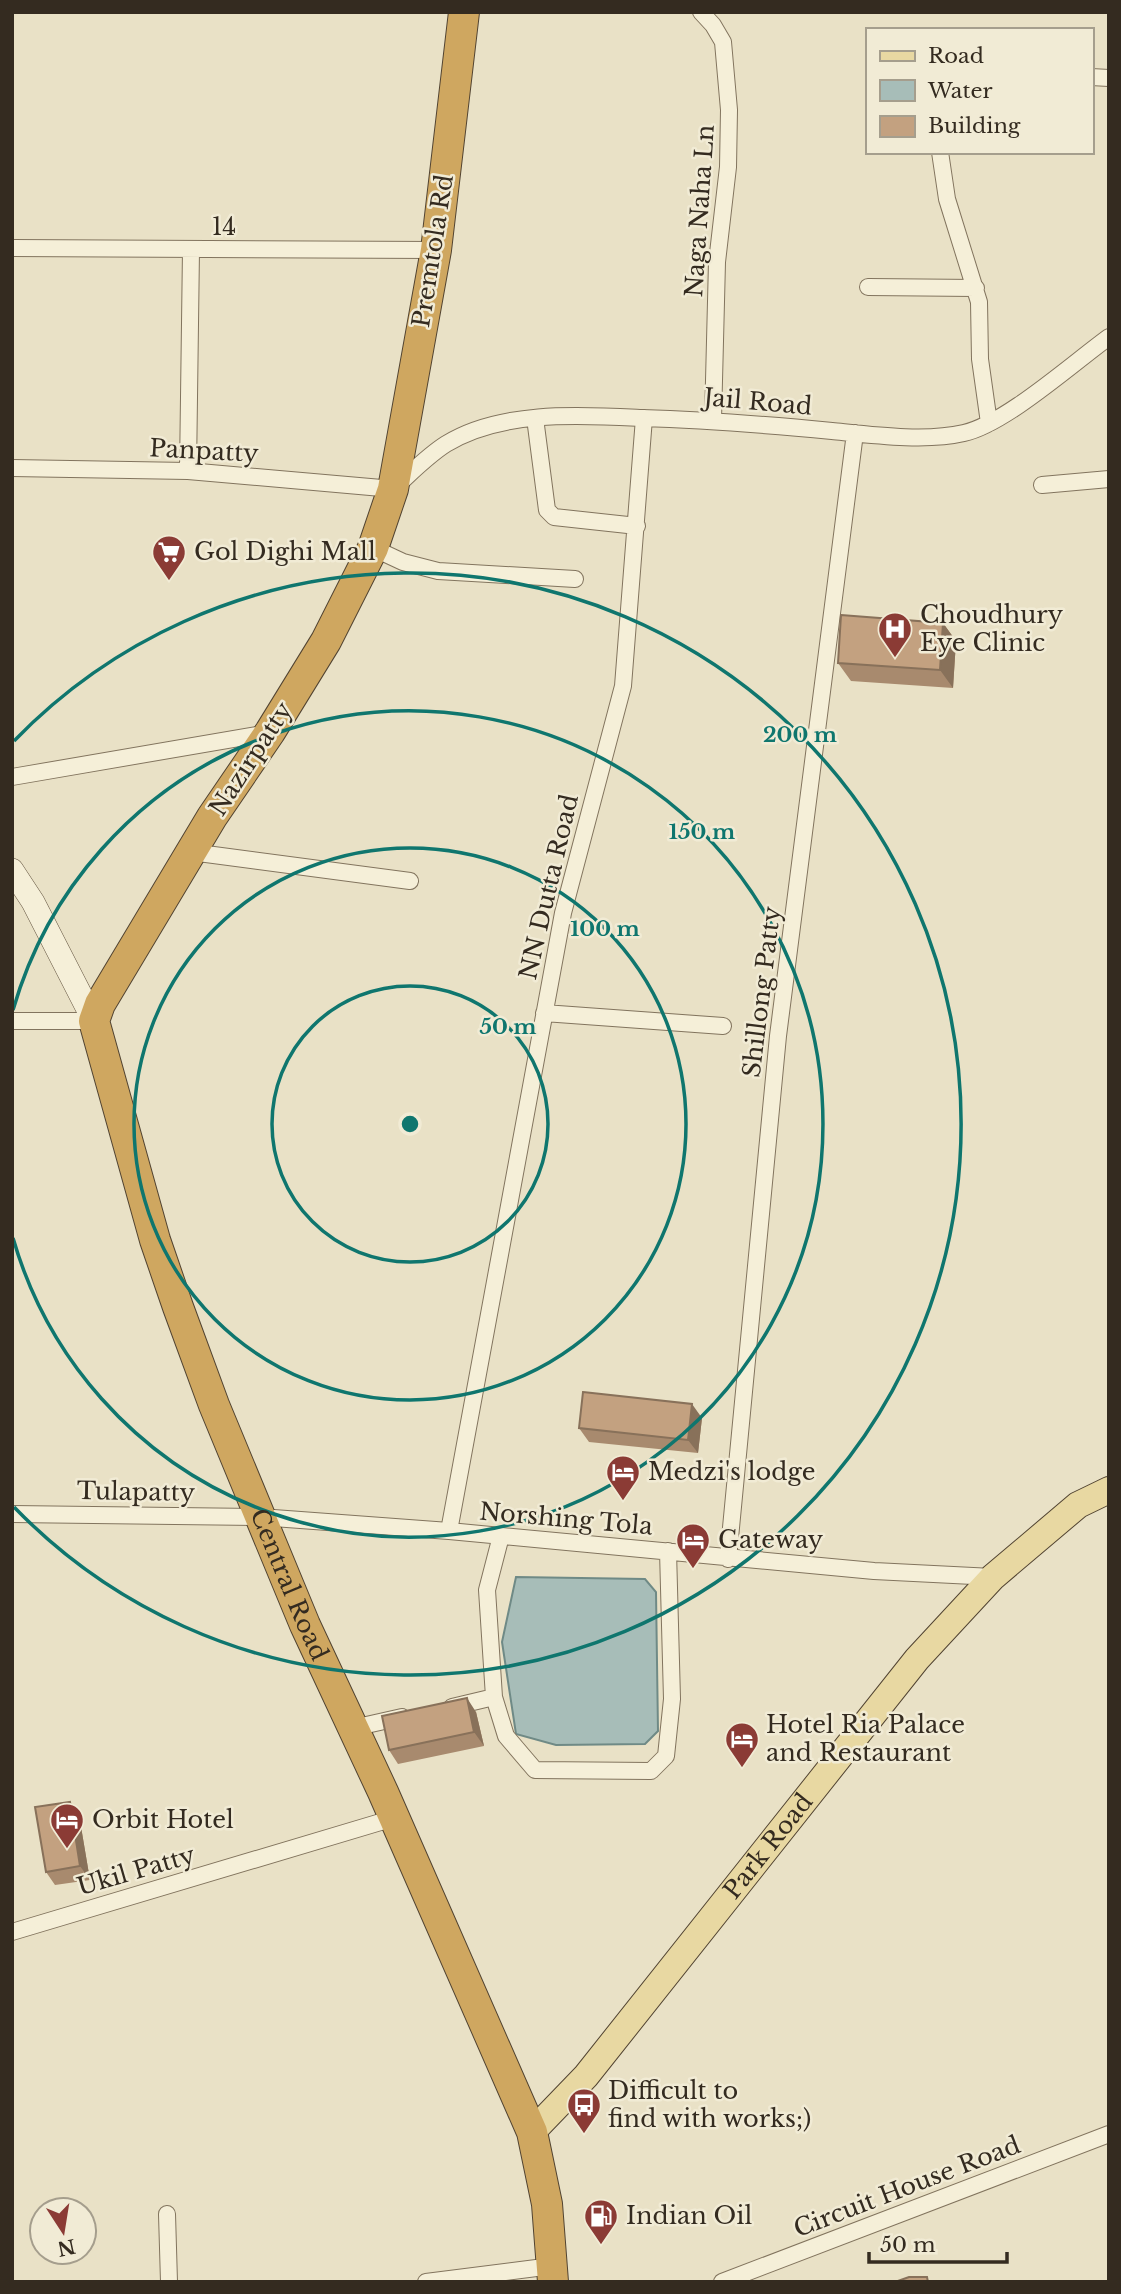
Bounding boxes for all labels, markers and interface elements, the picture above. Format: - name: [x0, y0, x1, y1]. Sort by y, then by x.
- legend: [866, 28, 1093, 154]
- text: Road: [928, 43, 984, 69]
- text: Water: [927, 78, 992, 104]
- text: Building: [928, 113, 1021, 139]
- street label: Naga Naha Ln: [679, 124, 720, 298]
- street label: Premtola Rd: [406, 172, 459, 330]
- street label: 14: [212, 212, 236, 241]
- street label: Jail Road: [700, 382, 813, 421]
- street label: Panpatty: [149, 433, 260, 468]
- supermarket icon: Gol Dighi Mall: [150, 533, 188, 582]
- place label: Gol Dighi Mall: [194, 537, 376, 566]
- place label: Choudhury Eye Clinic: [920, 600, 1064, 657]
- hospital icon: Choudhury Eye Clinic: [876, 610, 914, 659]
- street label: Nazirpatty: [203, 696, 299, 821]
- text: 200 m: [763, 722, 837, 748]
- street label: NN Dutta Road: [513, 791, 584, 982]
- text: 150 m: [669, 819, 735, 845]
- street label: Shillong Patty: [737, 904, 786, 1079]
- text: 100 m: [570, 916, 640, 942]
- text: 50 m: [479, 1014, 537, 1040]
- centre of rings: [398, 1112, 422, 1136]
- hotel icon: Medzi's lodge: [604, 1453, 642, 1502]
- place label: Medzi's lodge: [648, 1457, 815, 1486]
- street label: Tulapatty: [77, 1476, 196, 1507]
- street label: Norshing Tola: [478, 1496, 655, 1541]
- street label: Central Road: [245, 1504, 335, 1665]
- hotel icon: Gateway: [674, 1521, 712, 1570]
- place label: Gateway: [718, 1525, 824, 1554]
- place label: Hotel Ria Palace and Restaurant: [766, 1710, 965, 1767]
- hotel icon: Hotel Ria Palace and Restaurant: [723, 1720, 761, 1769]
- street label: Park Road: [717, 1788, 818, 1904]
- hotel icon: Orbit Hotel: [48, 1801, 86, 1850]
- place label: Orbit Hotel: [92, 1805, 234, 1834]
- street label: Ukil Patty: [74, 1840, 199, 1901]
- place label: Difficult to find with works;): [608, 2076, 811, 2133]
- bus stop icon: Difficult to find with works;): [565, 2086, 603, 2135]
- street label: Circuit House Road: [789, 2130, 1024, 2243]
- north arrow: [28, 2196, 98, 2266]
- fuel station icon: Indian Oil: [582, 2197, 620, 2246]
- place label: Indian Oil: [626, 2201, 752, 2230]
- scale bar: [869, 2220, 1007, 2264]
- text: 50 m: [880, 2232, 936, 2258]
- text: N: [55, 2234, 78, 2260]

